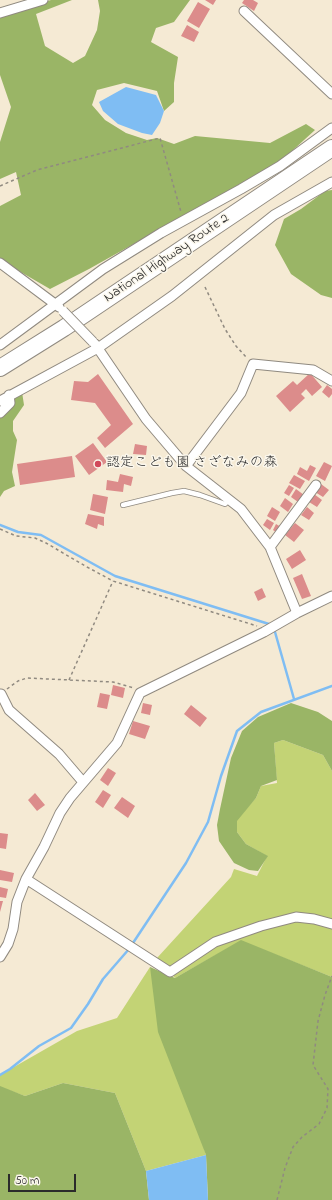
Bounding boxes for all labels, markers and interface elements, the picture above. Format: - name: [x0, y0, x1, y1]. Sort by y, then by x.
- street label: National Highway Route 2: [101, 211, 233, 307]
- place label: 認定こども園 さざなみの森: [106, 456, 277, 472]
- marker: 認定こども園 さざなみの森: [93, 459, 103, 469]
- scale bar: [10, 1166, 78, 1192]
- text: 50 m: [15, 1172, 39, 1190]

